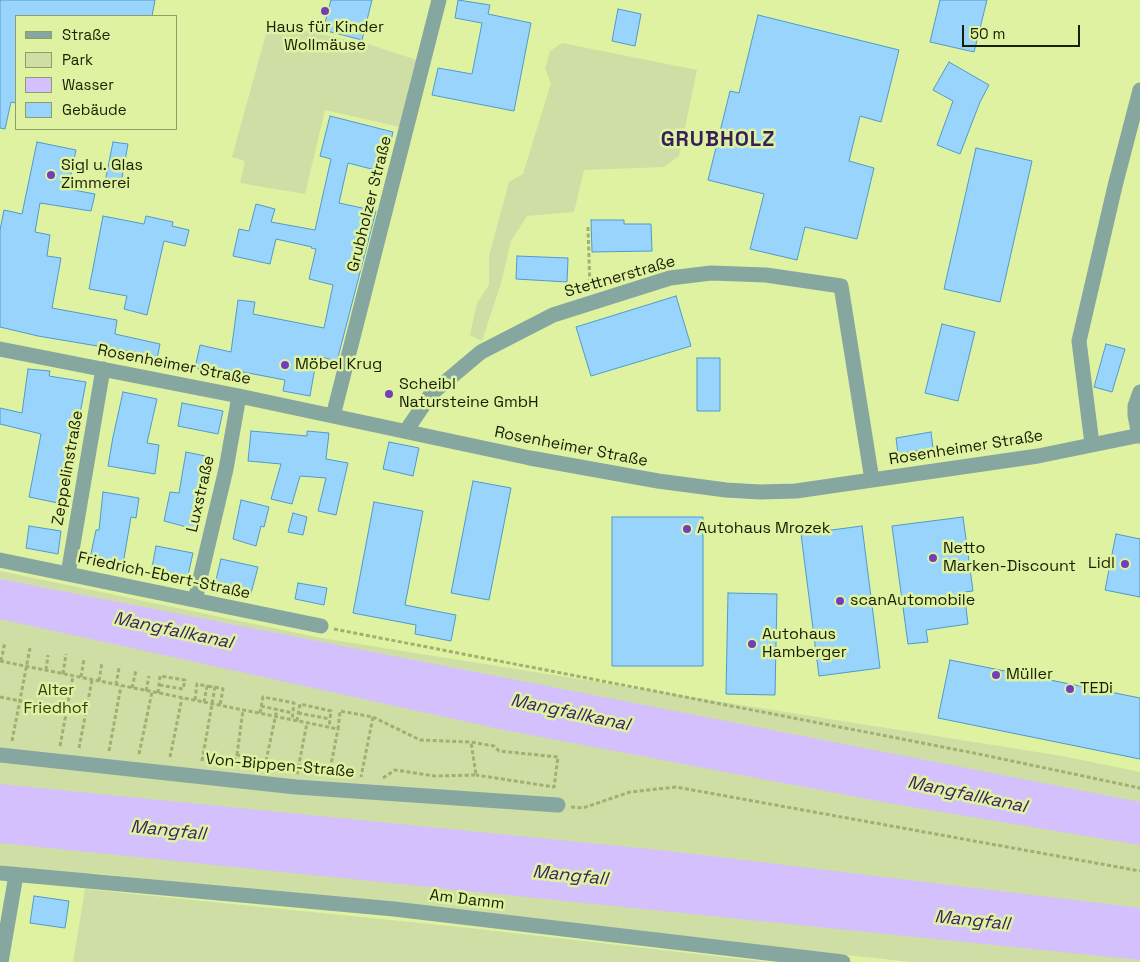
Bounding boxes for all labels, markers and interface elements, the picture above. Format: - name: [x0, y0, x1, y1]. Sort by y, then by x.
- marker: Haus für Kinder Wollmäuse: [319, 5, 331, 17]
- legend: [15, 15, 178, 130]
- scale bar: [965, 15, 1082, 47]
- place label: Haus für Kinder Wollmäuse: [266, 18, 384, 56]
- text: 50 m: [970, 24, 1005, 43]
- text: Straße: [62, 25, 110, 44]
- text: Park: [62, 50, 93, 69]
- text: Wasser: [62, 75, 114, 94]
- text: Gebäude: [62, 100, 127, 119]
- district label: GRUBHOLZ: [660, 127, 776, 153]
- street label: Grubholzer Straße: [344, 134, 396, 274]
- place label: Sigl u. Glas Zimmerei: [61, 156, 143, 194]
- marker: Sigl u. Glas Zimmerei: [45, 169, 57, 181]
- street label: Stettnerstraße: [563, 252, 677, 302]
- street label: Rosenheimer Straße: [96, 341, 252, 389]
- place label: Möbel Krug: [295, 355, 382, 375]
- marker: Möbel Krug: [279, 359, 291, 371]
- place label: Scheibl Natursteine GmbH: [399, 375, 539, 413]
- marker: Scheibl Natursteine GmbH: [383, 388, 395, 400]
- street label: Zeppelinstraße: [48, 409, 88, 527]
- street label: Rosenheimer Straße: [493, 423, 649, 471]
- street label: Rosenheimer Straße: [887, 426, 1045, 470]
- street label: Luxstraße: [183, 454, 219, 534]
- place label: Autohaus Mrozek: [697, 519, 830, 539]
- marker: Autohaus Mrozek: [681, 523, 693, 535]
- place label: Netto Marken-Discount: [943, 539, 1076, 577]
- street label: Friedrich-Ebert-Straße: [76, 548, 252, 604]
- marker: Netto Marken-Discount: [927, 552, 939, 564]
- place label: Lidl: [1088, 554, 1115, 574]
- marker: Lidl: [1119, 558, 1131, 570]
- place label: scanAutomobile: [850, 591, 975, 611]
- marker: scanAutomobile: [834, 595, 846, 607]
- water label: Mangfallkanal: [112, 608, 234, 654]
- place label: Autohaus Hamberger: [762, 625, 847, 663]
- marker: Autohaus Hamberger: [746, 638, 758, 650]
- place label: Müller: [1006, 665, 1053, 685]
- marker: Müller: [990, 669, 1002, 681]
- place label: TEDi: [1080, 679, 1113, 699]
- park label: Alter Friedhof: [24, 681, 88, 719]
- marker: TEDi: [1064, 683, 1076, 695]
- water label: Mangfallkanal: [509, 690, 631, 736]
- street label: Von-Bippen-Straße: [205, 750, 355, 782]
- water label: Mangfallkanal: [906, 772, 1028, 818]
- water label: Mangfall: [129, 816, 207, 846]
- water label: Mangfall: [531, 861, 609, 891]
- street label: Am Damm: [428, 886, 506, 914]
- water label: Mangfall: [933, 906, 1011, 936]

